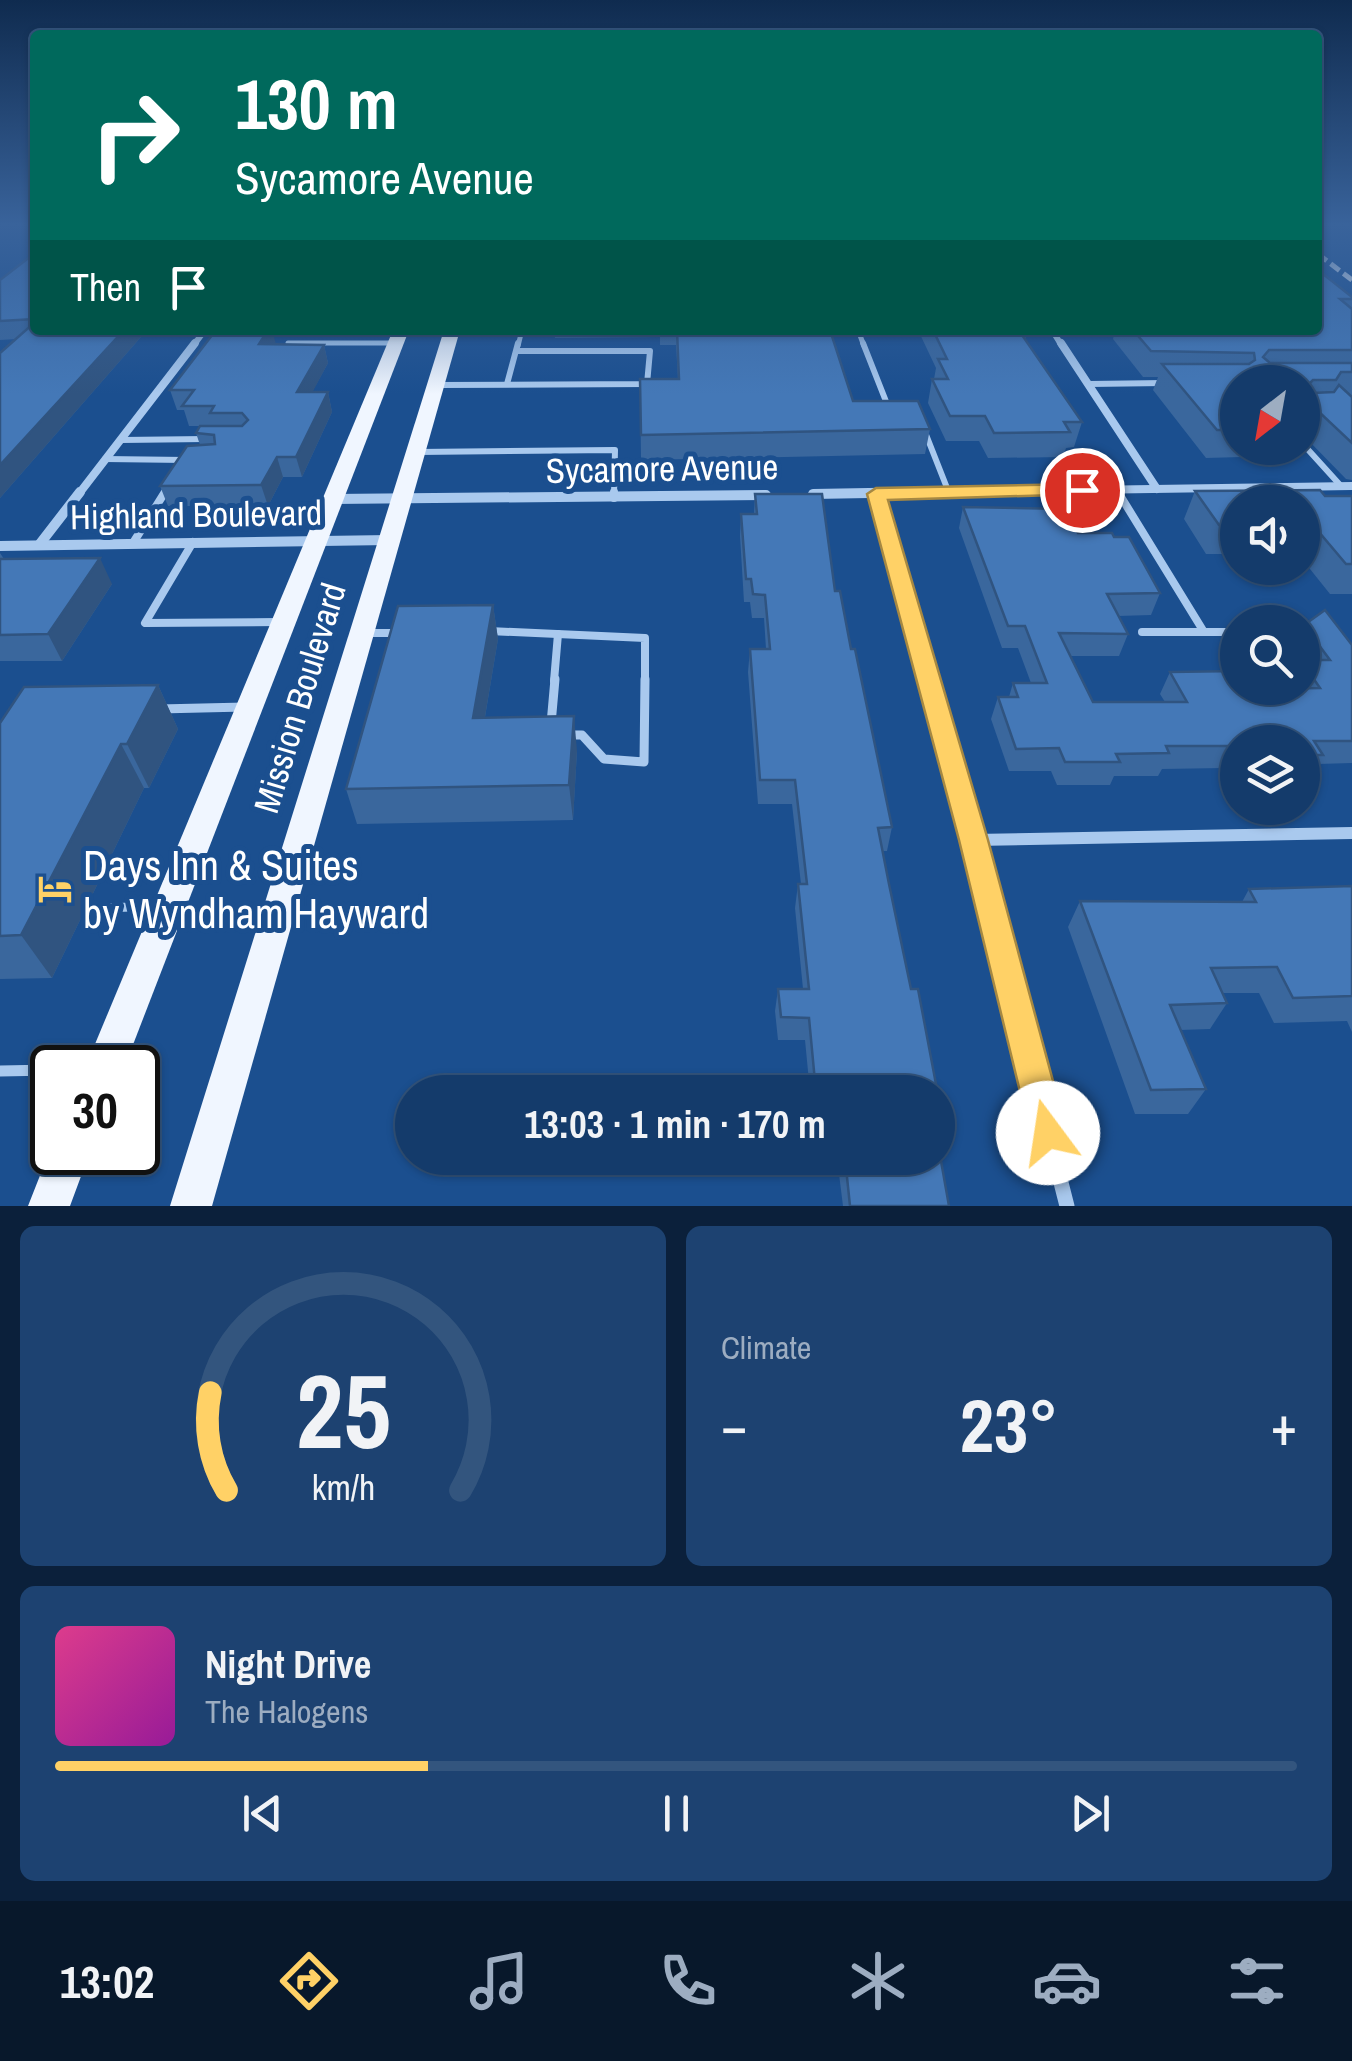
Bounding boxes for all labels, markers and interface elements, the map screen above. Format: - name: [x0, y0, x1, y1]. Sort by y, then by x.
- text: 130 m: [235, 57, 398, 151]
- icon: right: [70, 70, 200, 200]
- text: Sycamore Avenue: [235, 147, 534, 208]
- icon: arrive: [161, 260, 216, 315]
- text: Then: [70, 262, 141, 313]
- north arrow: [1220, 365, 1320, 465]
- map controls: [1220, 365, 1320, 825]
- street label: Sycamore Avenue: [545, 443, 779, 494]
- pin: [1040, 448, 1125, 533]
- icon: arrive: [1055, 463, 1110, 518]
- button: sound: [1220, 485, 1320, 585]
- street label: Highland Boulevard: [70, 489, 322, 540]
- street label: Mission Boulevard: [242, 577, 357, 818]
- button: search: [1220, 605, 1320, 705]
- button: layers: [1220, 725, 1320, 825]
- place label: Days Inn & Suites by Wyndham Hayward: [83, 837, 429, 941]
- hotel icon: Days Inn & Suites by Wyndham Hayward: [36, 870, 74, 908]
- speed limit sign: 30: [30, 1045, 160, 1175]
- position arrow: [996, 1081, 1100, 1185]
- text: 13:03 · 1 min · 170 m: [524, 1099, 826, 1150]
- text: Climate: [721, 1326, 811, 1369]
- text: 25: [296, 1340, 390, 1480]
- text: 23°: [960, 1374, 1058, 1475]
- text: −: [721, 1388, 747, 1462]
- text: +: [1271, 1388, 1297, 1462]
- text: km/h: [311, 1463, 375, 1511]
- text: Night Drive: [205, 1639, 371, 1690]
- text: The Halogens: [205, 1690, 368, 1733]
- icon: previous: [235, 1786, 290, 1841]
- icon: pause: [649, 1786, 704, 1841]
- icon: next: [1063, 1786, 1118, 1841]
- icon: directions: [274, 1946, 344, 2016]
- icon: music: [464, 1946, 534, 2016]
- icon: phone: [653, 1946, 723, 2016]
- icon: climate: [843, 1946, 913, 2016]
- icon: car: [1032, 1946, 1102, 2016]
- icon: filters: [1222, 1946, 1292, 2016]
- text: 13:02: [60, 1951, 154, 2012]

